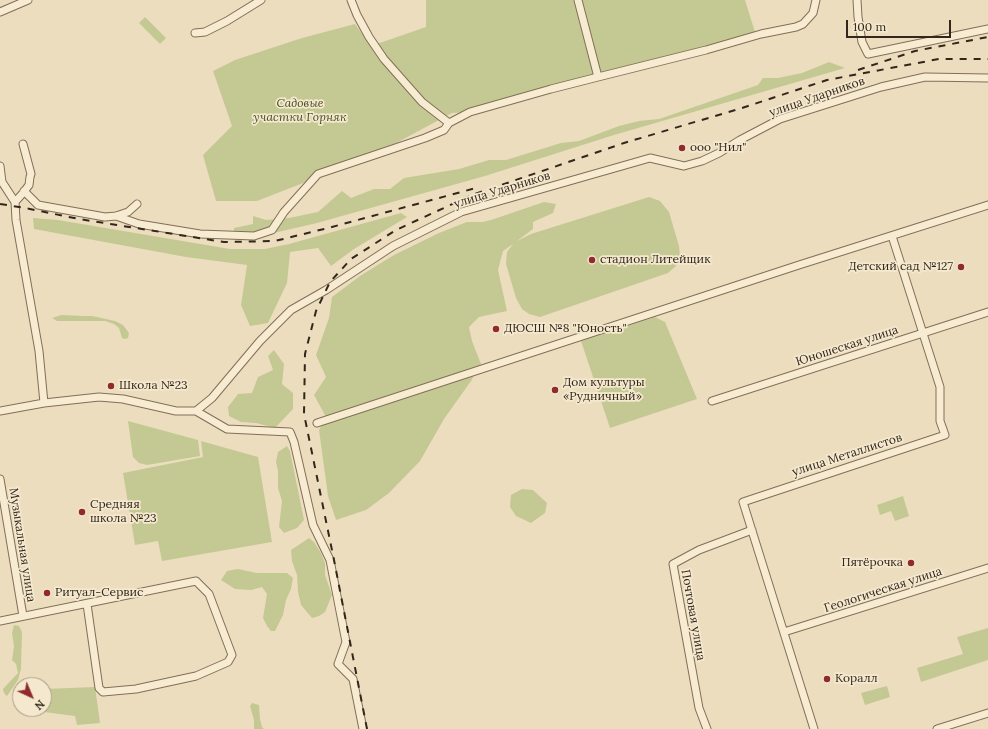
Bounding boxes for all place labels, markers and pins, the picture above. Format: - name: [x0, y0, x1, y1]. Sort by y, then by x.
- place label: ооо "Нил": [690, 141, 746, 155]
- marker: ооо "Нил": [677, 143, 687, 153]
- place label: стадион Литейщик: [600, 253, 711, 267]
- marker: стадион Литейщик: [587, 255, 597, 265]
- place label: Детский сад №127: [848, 260, 953, 274]
- marker: Детский сад №127: [956, 262, 966, 272]
- place label: ДЮСШ №8 "Юность": [504, 322, 627, 336]
- marker: ДЮСШ №8 "Юность": [491, 324, 501, 334]
- place label: Дом культуры «Рудничный»: [563, 376, 645, 404]
- place label: Школа №23: [119, 379, 188, 393]
- marker: Школа №23: [106, 381, 116, 391]
- marker: Дом культуры «Рудничный»: [550, 385, 560, 395]
- place label: Средняя школа №23: [90, 498, 157, 526]
- marker: Средняя школа №23: [77, 507, 87, 517]
- place label: Пятёрочка: [841, 556, 903, 570]
- marker: Пятёрочка: [906, 558, 916, 568]
- place label: Ритуал-Сервис: [55, 586, 143, 600]
- marker: Ритуал-Сервис: [42, 588, 52, 598]
- place label: Коралл: [835, 672, 878, 686]
- marker: Коралл: [822, 674, 832, 684]

